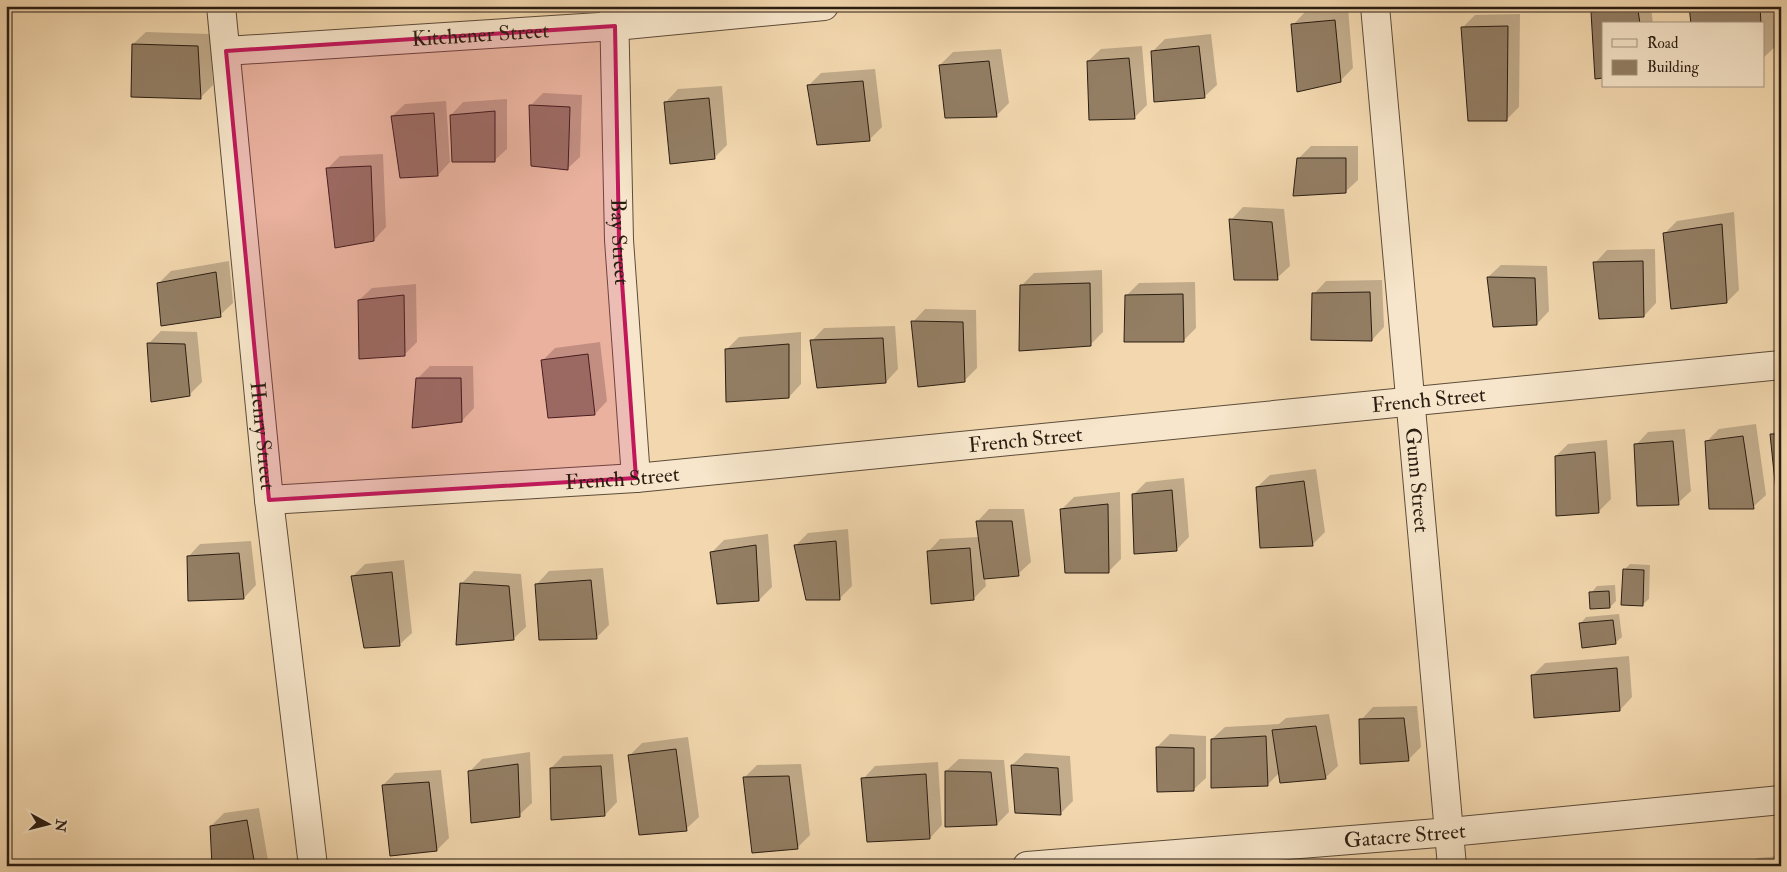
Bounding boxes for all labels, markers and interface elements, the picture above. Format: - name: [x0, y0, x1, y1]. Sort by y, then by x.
- street label: Kitchener Street: [411, 17, 550, 53]
- legend: [1602, 22, 1764, 88]
- text: Road: [1647, 34, 1679, 53]
- text: Building: [1647, 58, 1699, 77]
- street label: Bay Street: [604, 198, 635, 286]
- street label: Henry Street: [244, 381, 281, 492]
- street label: French Street: [1370, 381, 1487, 419]
- street label: French Street: [967, 421, 1084, 459]
- street label: Gunn Street: [1399, 427, 1435, 534]
- street label: French Street: [564, 461, 681, 496]
- north arrow: [22, 800, 72, 850]
- text: N: [51, 817, 70, 833]
- street label: Gatacre Street: [1343, 818, 1467, 854]

